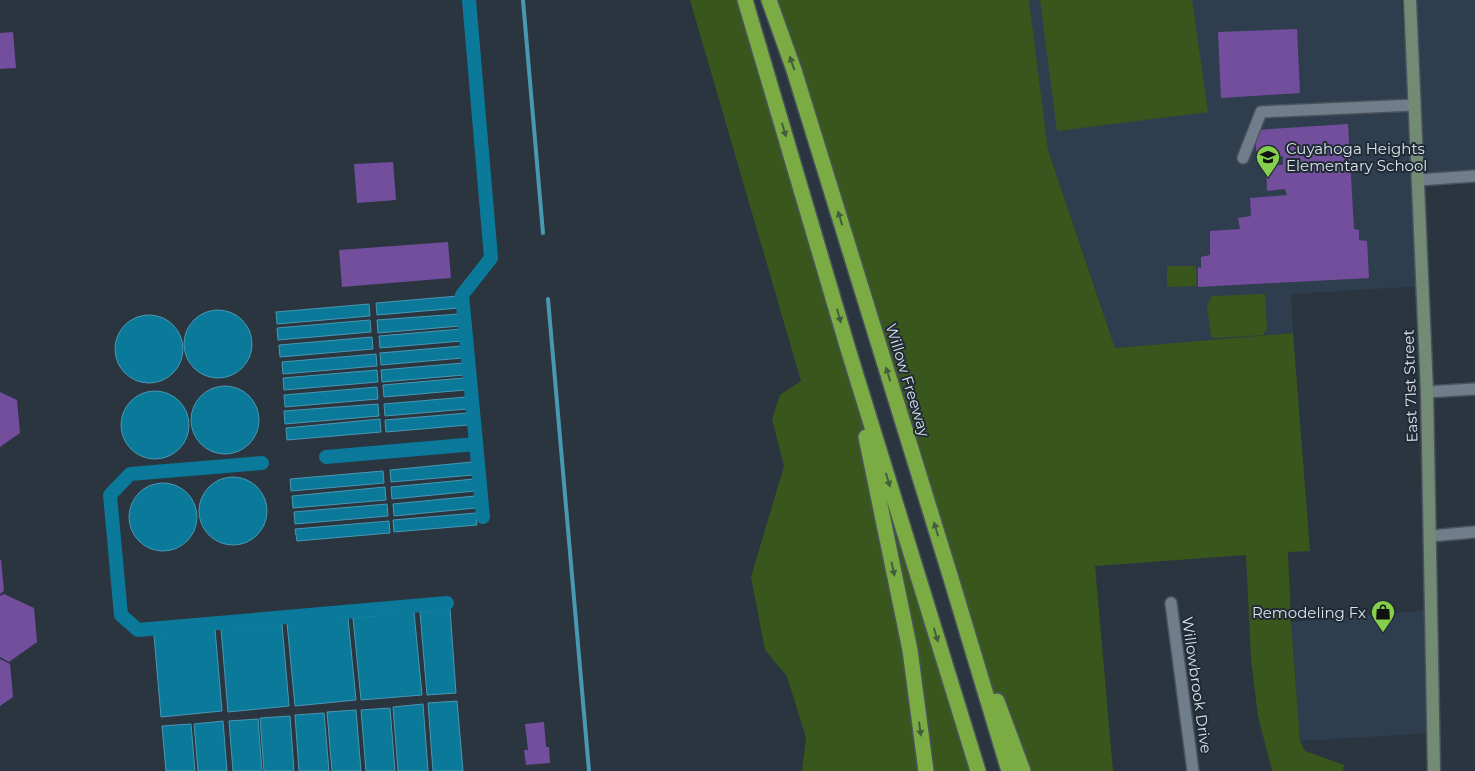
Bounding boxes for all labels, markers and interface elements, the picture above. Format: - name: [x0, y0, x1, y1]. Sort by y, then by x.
- one-way arrow: [788, 55, 796, 70]
- one-way arrow: [780, 123, 788, 138]
- place label: Cuyahoga Heights Elementary School: [1286, 139, 1427, 175]
- school or university icon: Cuyahoga Heights Elementary School: [1255, 144, 1281, 178]
- one-way arrow: [836, 211, 843, 226]
- one-way arrow: [835, 309, 843, 324]
- street label: Willow Freeway: [882, 321, 935, 440]
- street label: East 71st Street: [1399, 329, 1421, 443]
- one-way arrow: [884, 366, 891, 381]
- one-way arrow: [885, 472, 893, 487]
- one-way arrow: [931, 521, 939, 536]
- one-way arrow: [889, 561, 897, 576]
- shop icon: Remodeling Fx: [1370, 599, 1396, 633]
- place label: Remodeling Fx: [1252, 603, 1366, 622]
- street label: Willowbrook Drive: [1178, 615, 1216, 755]
- one-way arrow: [932, 628, 940, 643]
- one-way arrow: [916, 721, 924, 737]

